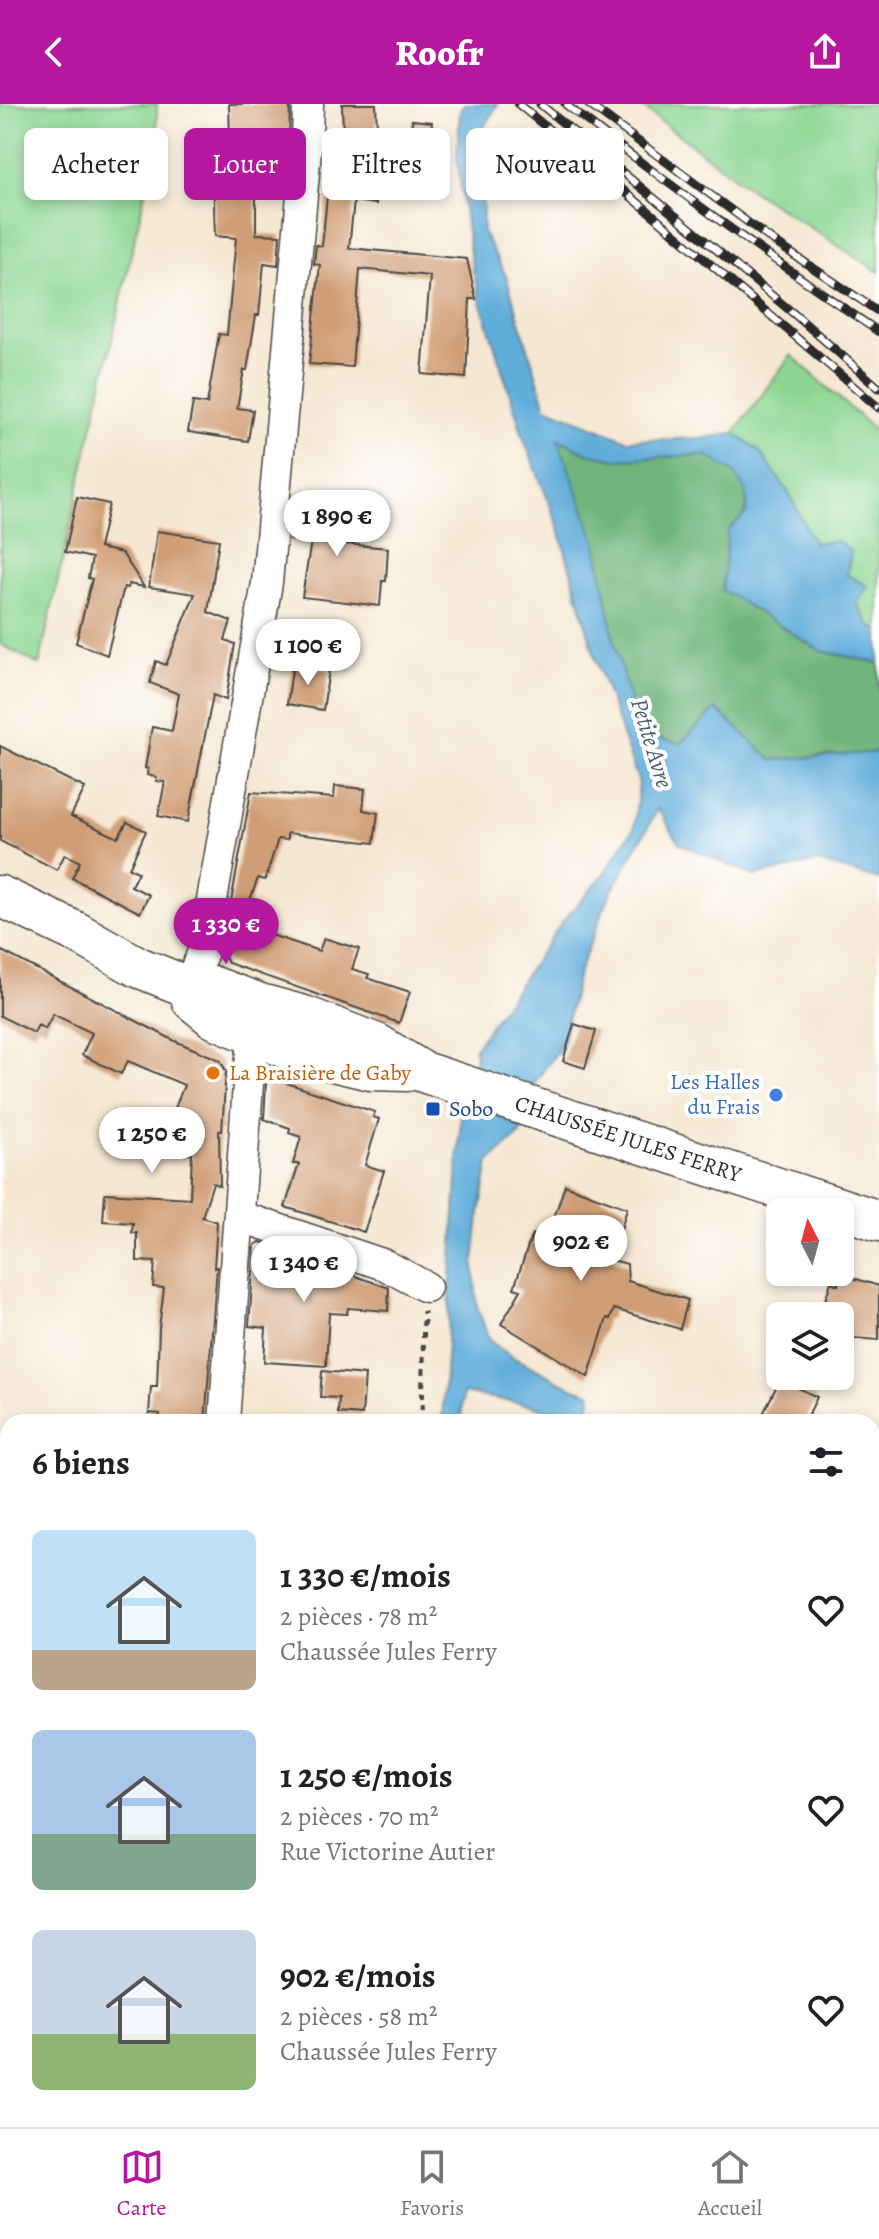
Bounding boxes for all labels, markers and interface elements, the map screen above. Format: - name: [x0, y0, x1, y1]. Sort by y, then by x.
- text: Roofr: [395, 28, 484, 77]
- icon: back: [32, 30, 76, 74]
- icon: share: [803, 30, 847, 74]
- chip: Acheter: [24, 128, 168, 200]
- chip: Louer: [184, 128, 306, 200]
- chip: Filtres: [322, 128, 450, 200]
- chip: Nouveau: [466, 128, 624, 200]
- pin: 1 890 €: [263, 490, 411, 558]
- text: 1 890 €: [302, 498, 372, 533]
- pin: 1 100 €: [234, 619, 382, 687]
- text: 1 100 €: [274, 627, 342, 662]
- water label: Petite Avre: [623, 694, 681, 792]
- pin: 1 330 €: [152, 898, 300, 966]
- text: 1 330 €: [192, 906, 260, 941]
- place label: La Braisière de Gaby: [229, 1058, 411, 1088]
- marker: La Braisière de Gaby: [204, 1064, 222, 1082]
- place label: Les Halles du Frais: [670, 1067, 760, 1122]
- marker: Les Halles du Frais: [767, 1086, 785, 1104]
- street label: CHAUSSÉE JULES FERRY: [511, 1088, 746, 1190]
- place label: Sobo: [449, 1094, 493, 1124]
- marker: Sobo: [424, 1100, 442, 1118]
- pin: 1 250 €: [78, 1107, 226, 1175]
- text: 1 250 €: [117, 1115, 187, 1150]
- north arrow: [766, 1198, 854, 1286]
- map controls: [766, 1198, 854, 1390]
- pin: 902 €: [525, 1215, 637, 1283]
- text: 902 €: [552, 1223, 610, 1258]
- pin: 1 340 €: [230, 1236, 378, 1304]
- text: 1 340 €: [269, 1244, 339, 1279]
- button: layers: [766, 1302, 854, 1390]
- text: 6 biens: [32, 1439, 130, 1486]
- icon: filters: [804, 1440, 848, 1484]
- text: 1 330 €/mois: [280, 1552, 451, 1599]
- icon: home: [96, 1562, 192, 1658]
- icon: heart: [804, 1588, 848, 1632]
- text: 2 pièces · 78 m²: [280, 1599, 437, 1634]
- text: Chaussée Jules Ferry: [280, 1634, 497, 1669]
- text: 1 250 €/mois: [280, 1752, 453, 1799]
- icon: home: [96, 1762, 192, 1858]
- icon: heart: [804, 1788, 848, 1832]
- text: 2 pièces · 70 m²: [280, 1799, 439, 1834]
- text: Rue Victorine Autier: [280, 1834, 495, 1869]
- text: 902 €/mois: [280, 1952, 436, 1999]
- icon: home: [96, 1962, 192, 2058]
- icon: heart: [804, 1988, 848, 2032]
- text: 2 pièces · 58 m²: [280, 1999, 438, 2034]
- text: Chaussée Jules Ferry: [280, 2034, 497, 2069]
- tab: Carte: [117, 2145, 166, 2223]
- tab: Favoris: [400, 2145, 464, 2223]
- tab: Accueil: [698, 2145, 762, 2223]

